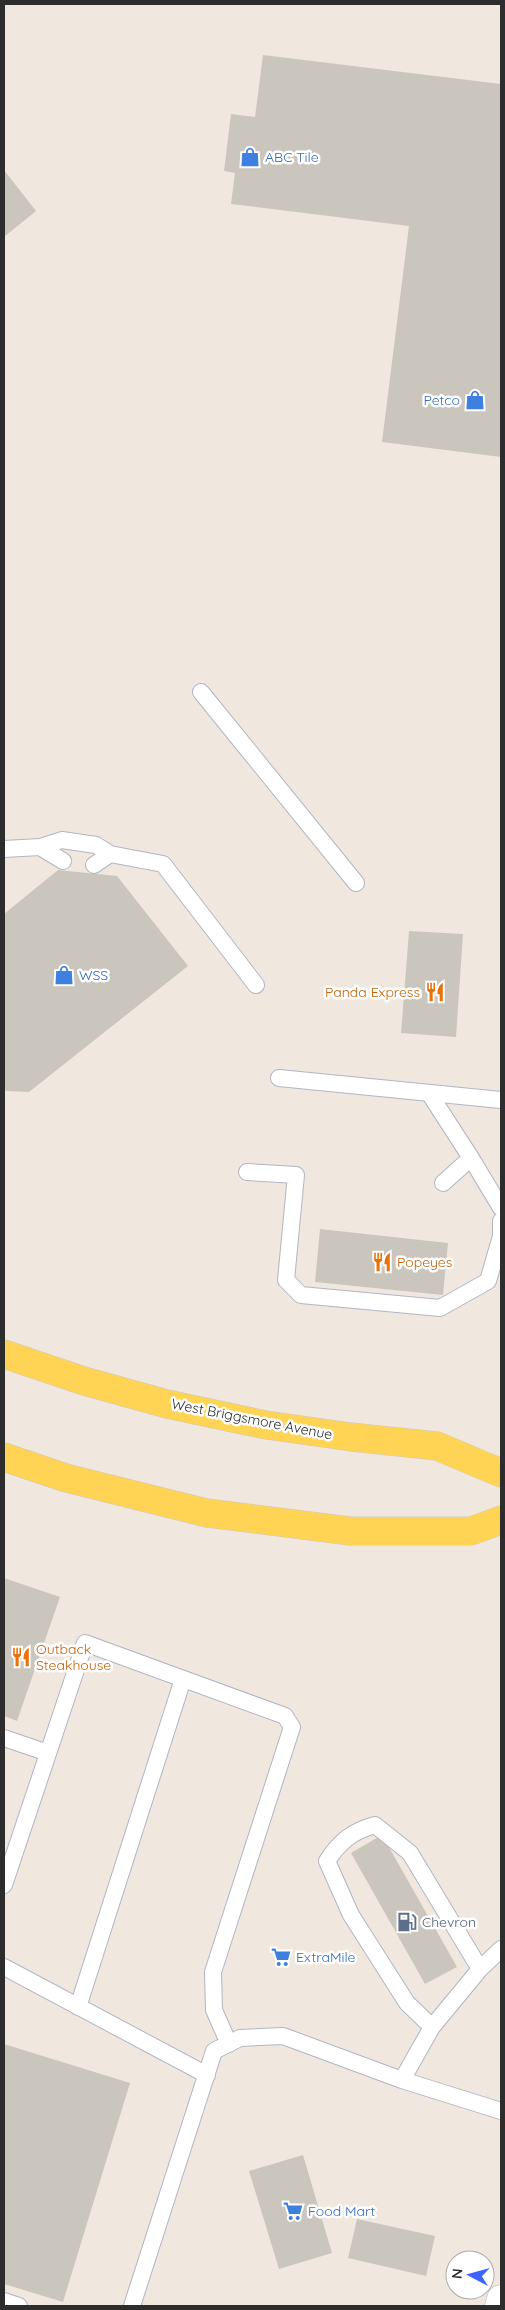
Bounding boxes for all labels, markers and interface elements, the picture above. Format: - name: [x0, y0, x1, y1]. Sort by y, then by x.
- shop icon: ABC Tile: [239, 146, 261, 168]
- place label: ABC Tile: [265, 148, 319, 166]
- shop icon: Petco: [464, 389, 486, 411]
- place label: Petco: [424, 391, 460, 409]
- shop icon: WSS: [53, 964, 75, 986]
- place label: WSS: [79, 966, 108, 984]
- restaurant icon: Panda Express: [424, 981, 446, 1003]
- place label: Panda Express: [325, 983, 420, 1001]
- restaurant icon: Popeyes: [371, 1251, 393, 1273]
- place label: Popeyes: [397, 1253, 452, 1271]
- street label: West Briggsmore Avenue: [170, 1395, 334, 1443]
- place label: Outback Steakhouse: [36, 1640, 111, 1674]
- restaurant icon: Outback Steakhouse: [10, 1646, 32, 1668]
- fuel station icon: Chevron: [396, 1911, 418, 1933]
- place label: Chevron: [422, 1913, 476, 1931]
- supermarket icon: ExtraMile: [270, 1946, 292, 1968]
- place label: ExtraMile: [296, 1948, 356, 1966]
- supermarket icon: Food Mart: [282, 2200, 304, 2222]
- place label: Food Mart: [308, 2202, 375, 2220]
- north arrow: [445, 2250, 495, 2300]
- text: N: [448, 2268, 467, 2280]

